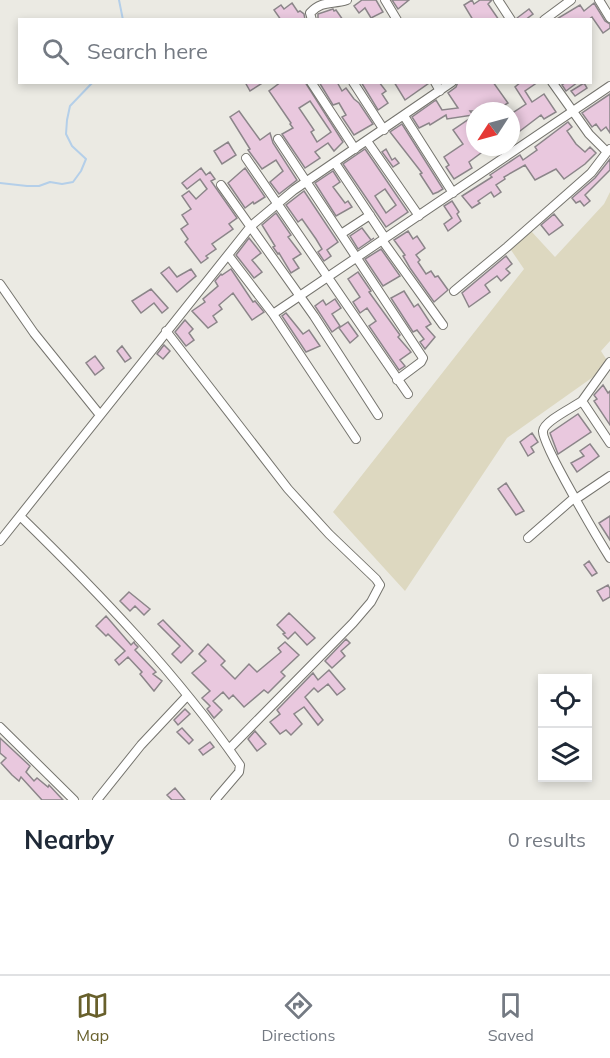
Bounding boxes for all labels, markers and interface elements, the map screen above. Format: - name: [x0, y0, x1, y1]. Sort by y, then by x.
- search box: [18, 18, 592, 84]
- icon: search: [39, 35, 72, 68]
- text: Search here: [87, 37, 208, 65]
- north arrow: [466, 102, 520, 156]
- map controls: [538, 674, 592, 782]
- button: locate: [538, 674, 592, 728]
- button: layers: [538, 728, 592, 782]
- text: Nearby: [24, 823, 114, 856]
- text: 0 results: [508, 827, 586, 852]
- tab: Map: [76, 989, 109, 1045]
- tab: Directions: [261, 989, 335, 1045]
- tab: Saved: [488, 989, 534, 1045]

